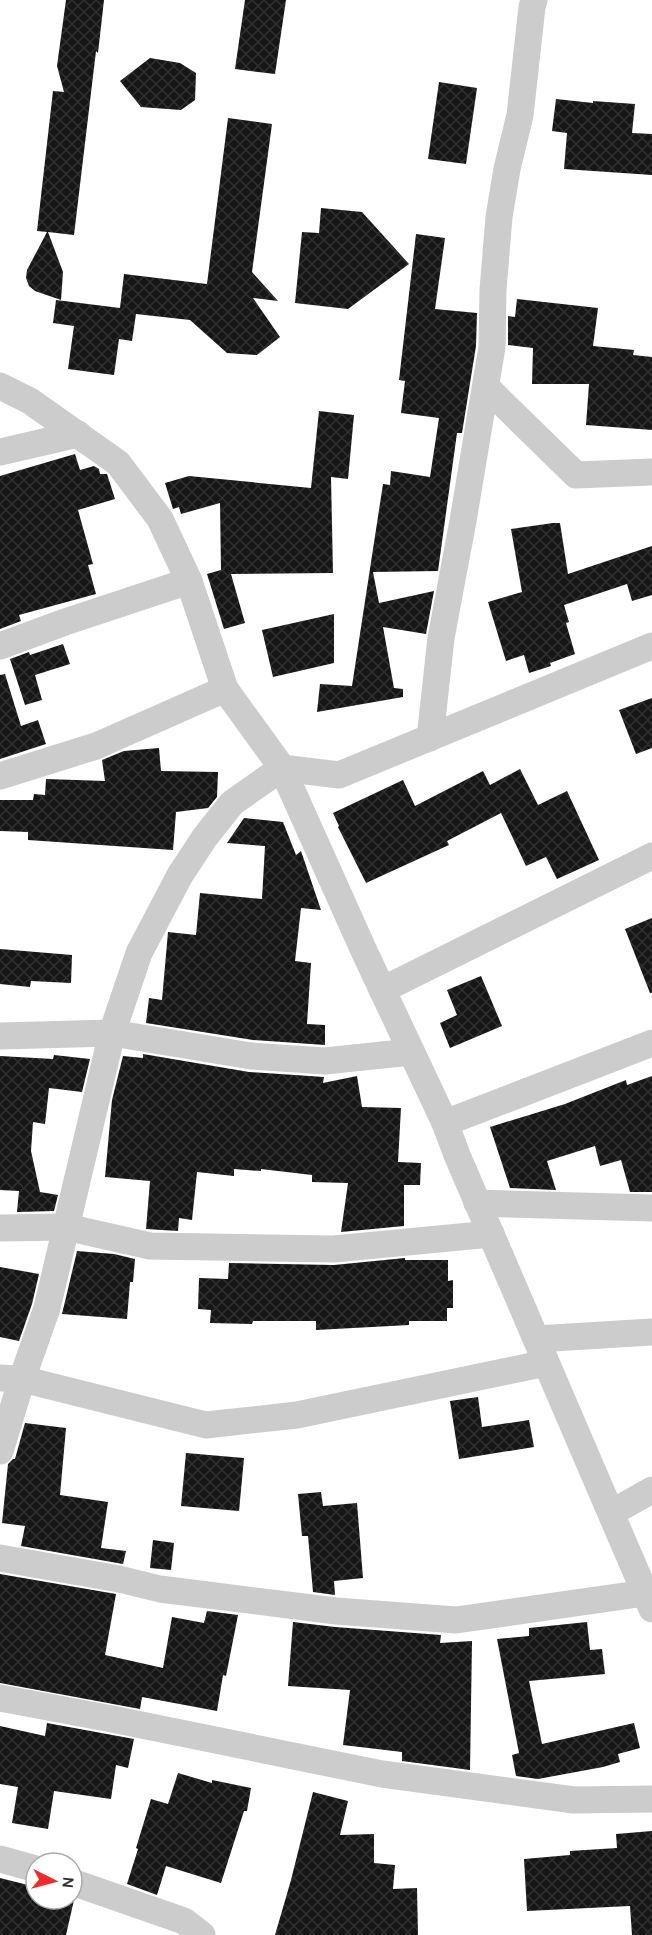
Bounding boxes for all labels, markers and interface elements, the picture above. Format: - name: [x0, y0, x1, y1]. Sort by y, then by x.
- north arrow: [24, 1851, 84, 1911]
- text: N: [58, 1876, 78, 1889]

